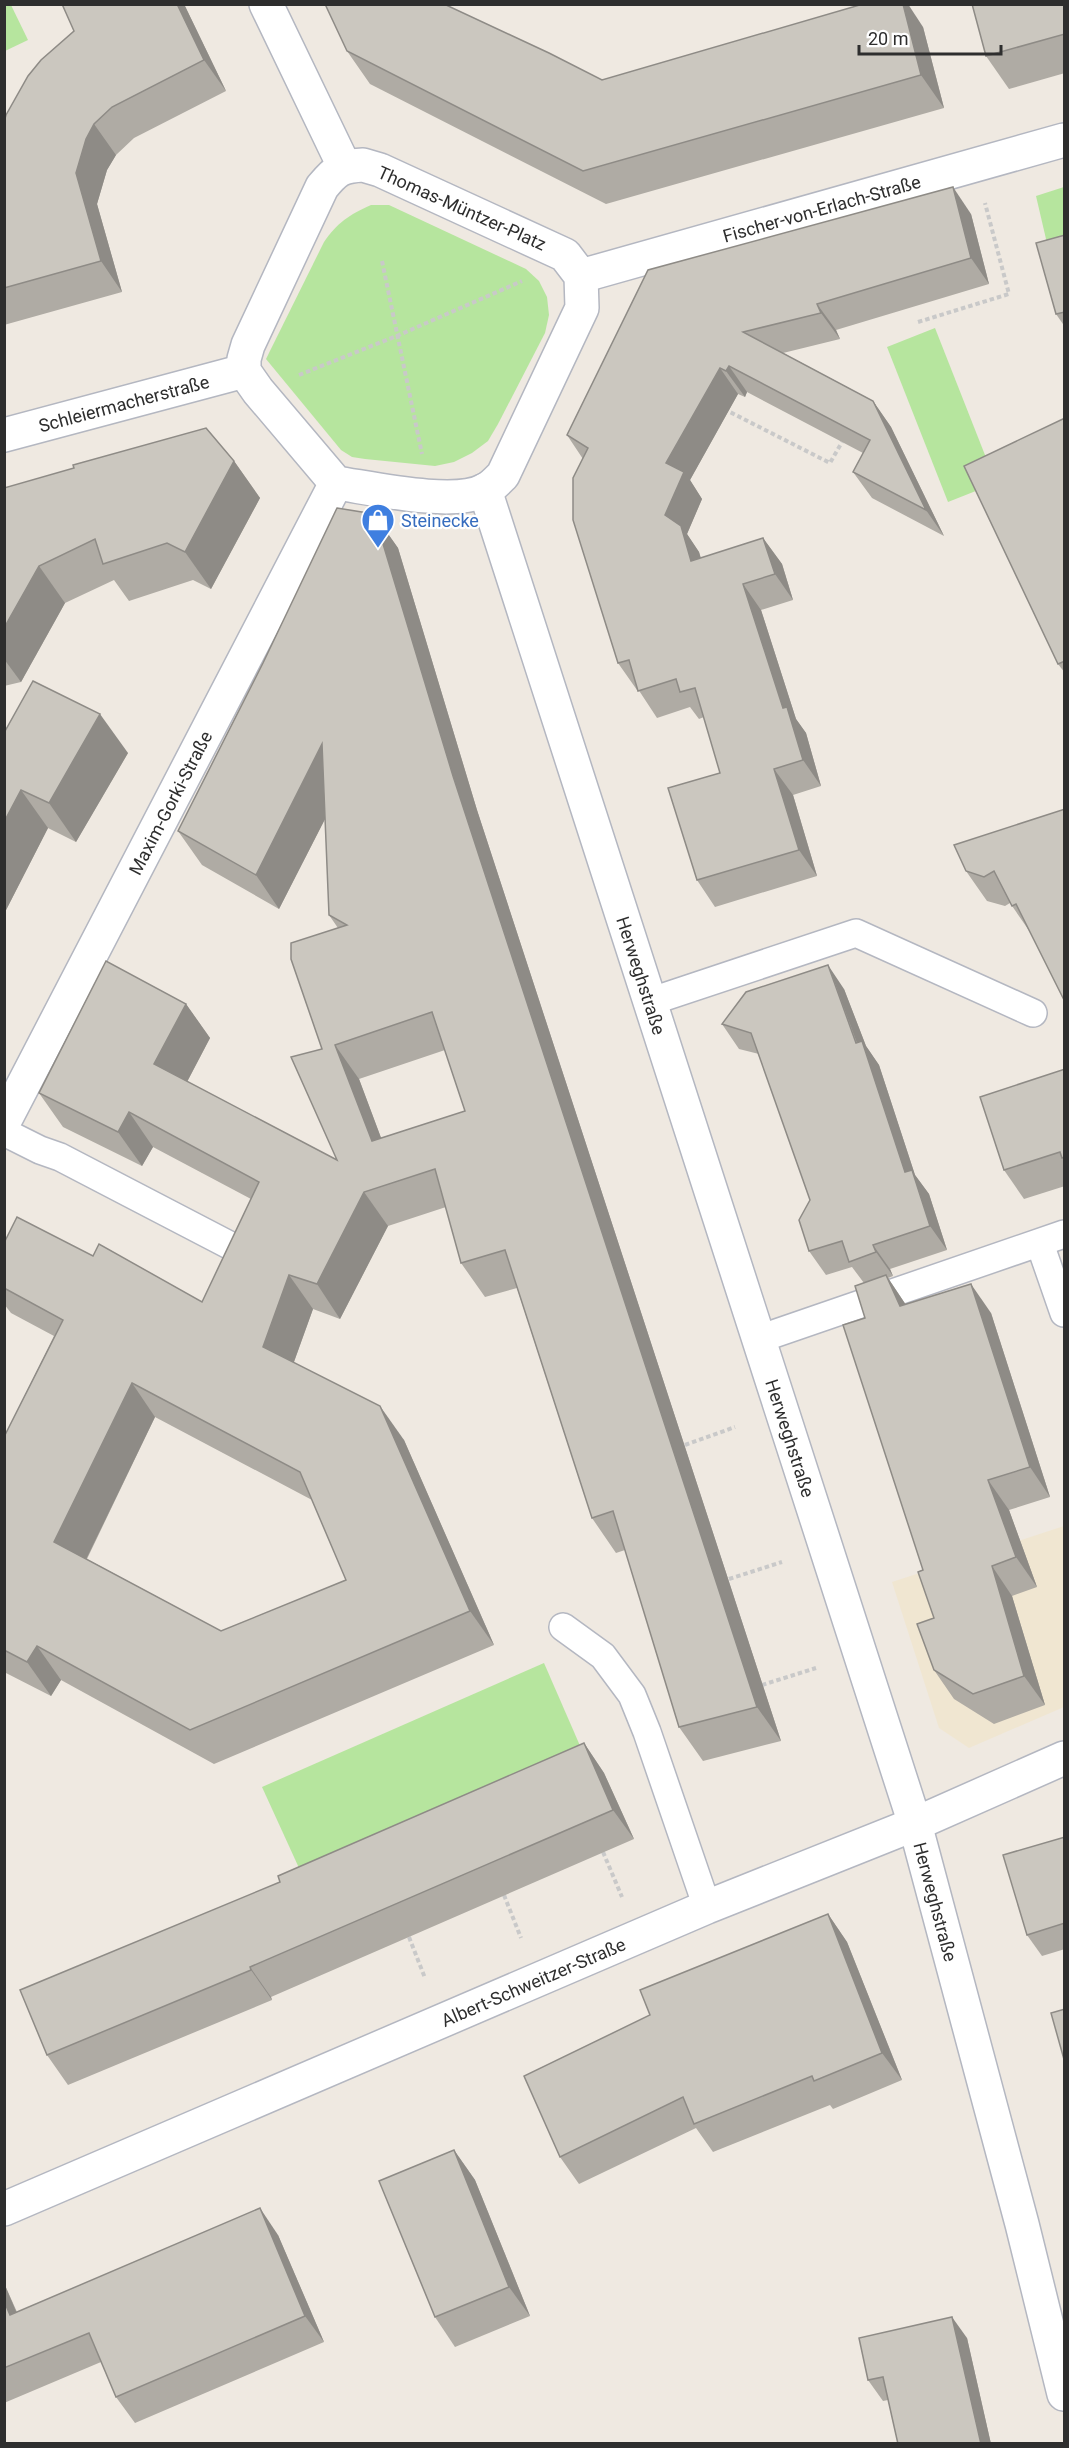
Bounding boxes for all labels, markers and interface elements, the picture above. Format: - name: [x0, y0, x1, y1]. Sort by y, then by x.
- scale bar: [859, 18, 1002, 56]
- text: 20 m: [868, 28, 908, 49]
- street label: Thomas-Müntzer-Platz: [375, 161, 549, 255]
- street label: Fischer-von-Erlach-Straße: [720, 170, 923, 246]
- street label: Schleiermacherstraße: [36, 370, 211, 436]
- shop icon: Steinecke: [360, 502, 396, 549]
- place label: Steinecke: [401, 510, 479, 531]
- street label: Maxim-Gorki-Straße: [124, 727, 216, 878]
- street label: Herweghstraße: [613, 914, 670, 1037]
- street label: Herweghstraße: [762, 1376, 819, 1500]
- street label: Herweghstraße: [910, 1840, 962, 1964]
- street label: Albert-Schweitzer-Straße: [438, 1933, 629, 2030]

